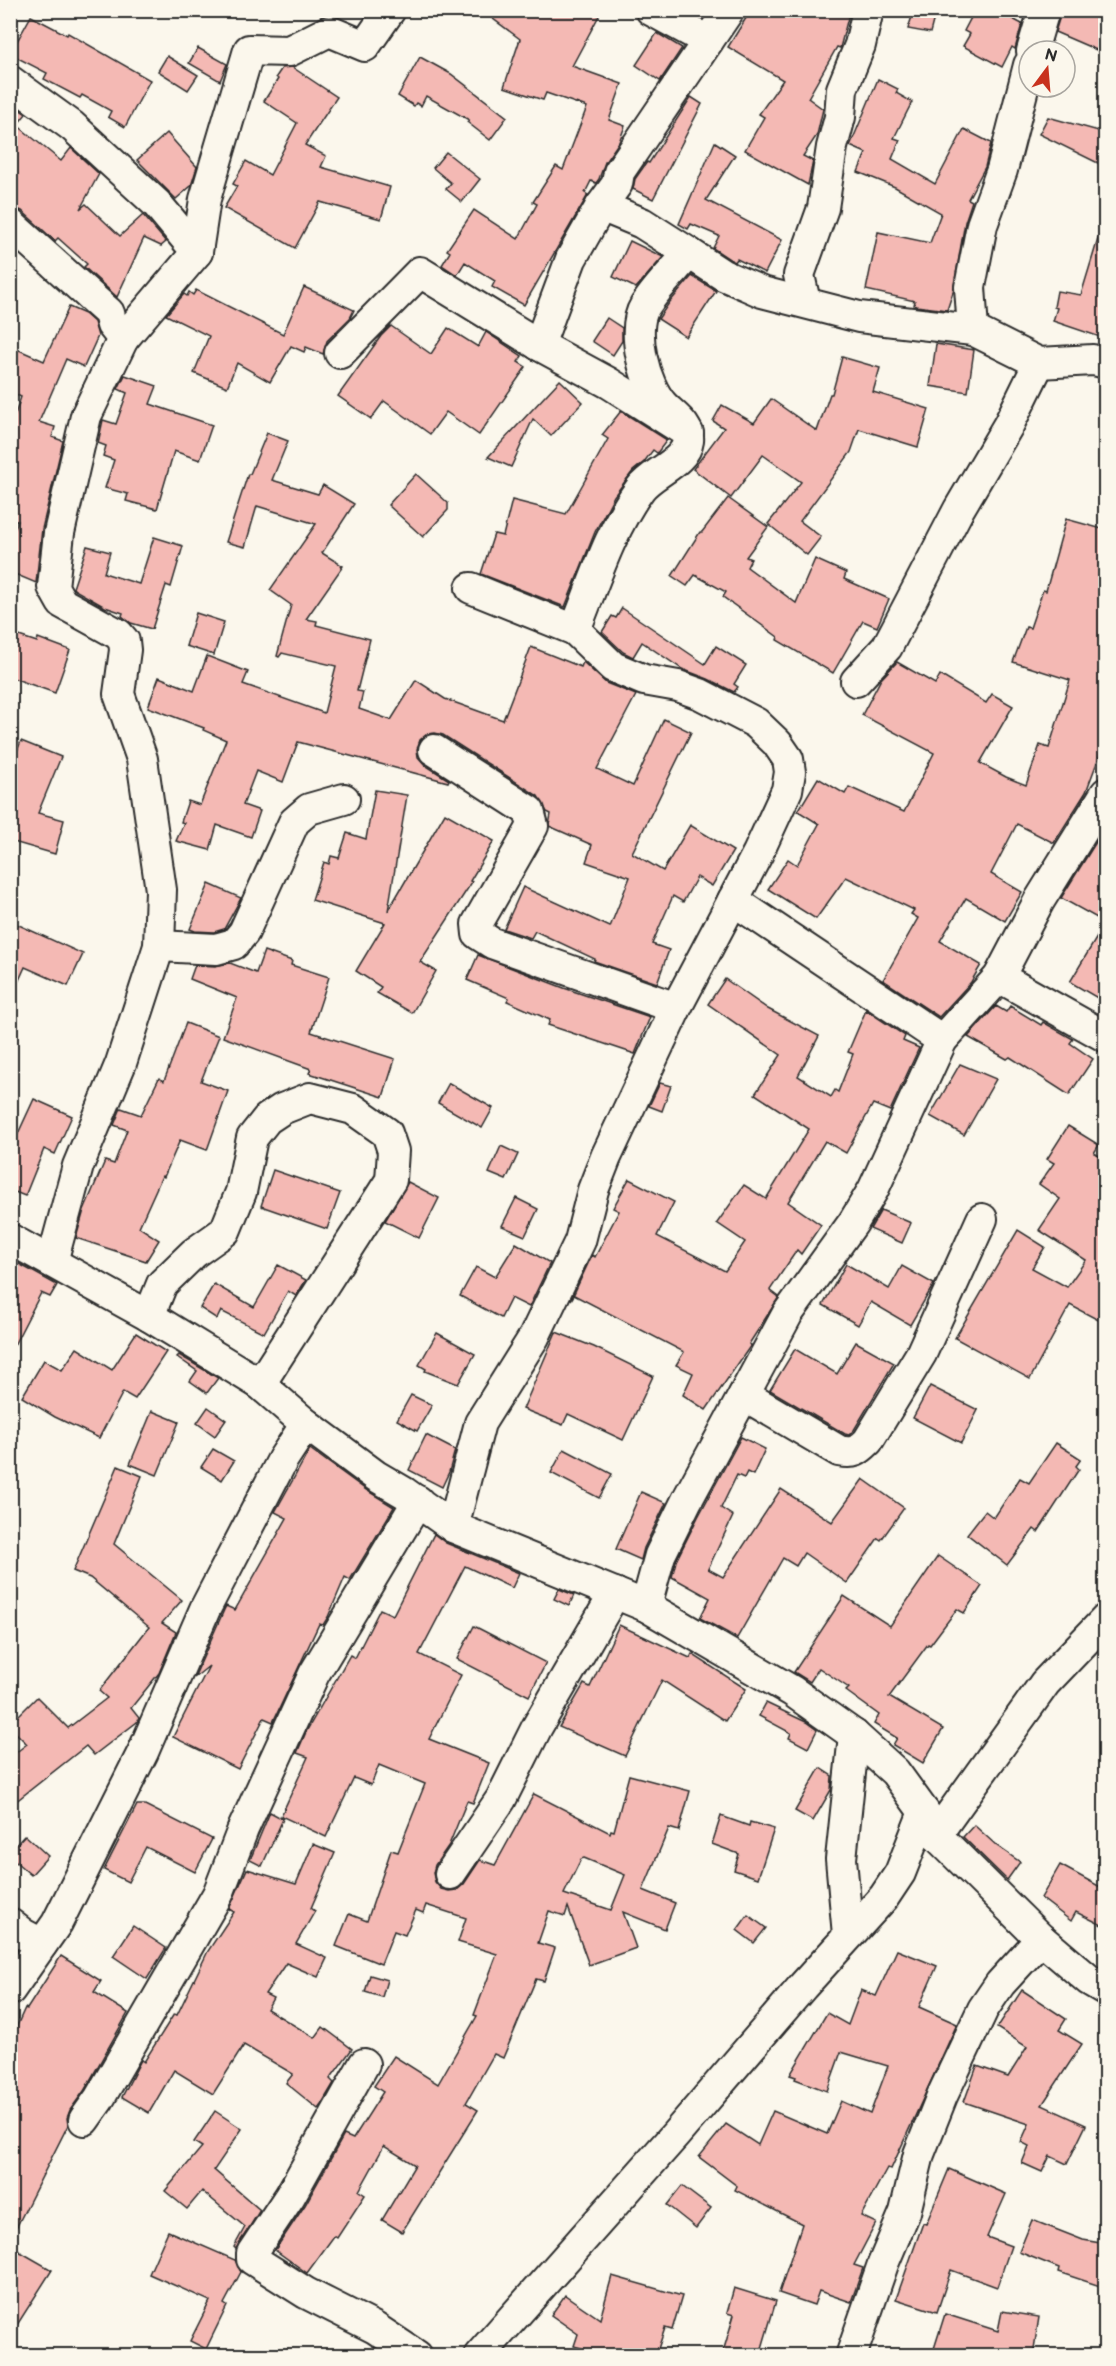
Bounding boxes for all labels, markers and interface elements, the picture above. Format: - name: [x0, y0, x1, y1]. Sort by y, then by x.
- north arrow: [1017, 39, 1077, 99]
- text: N: [1042, 45, 1059, 67]

